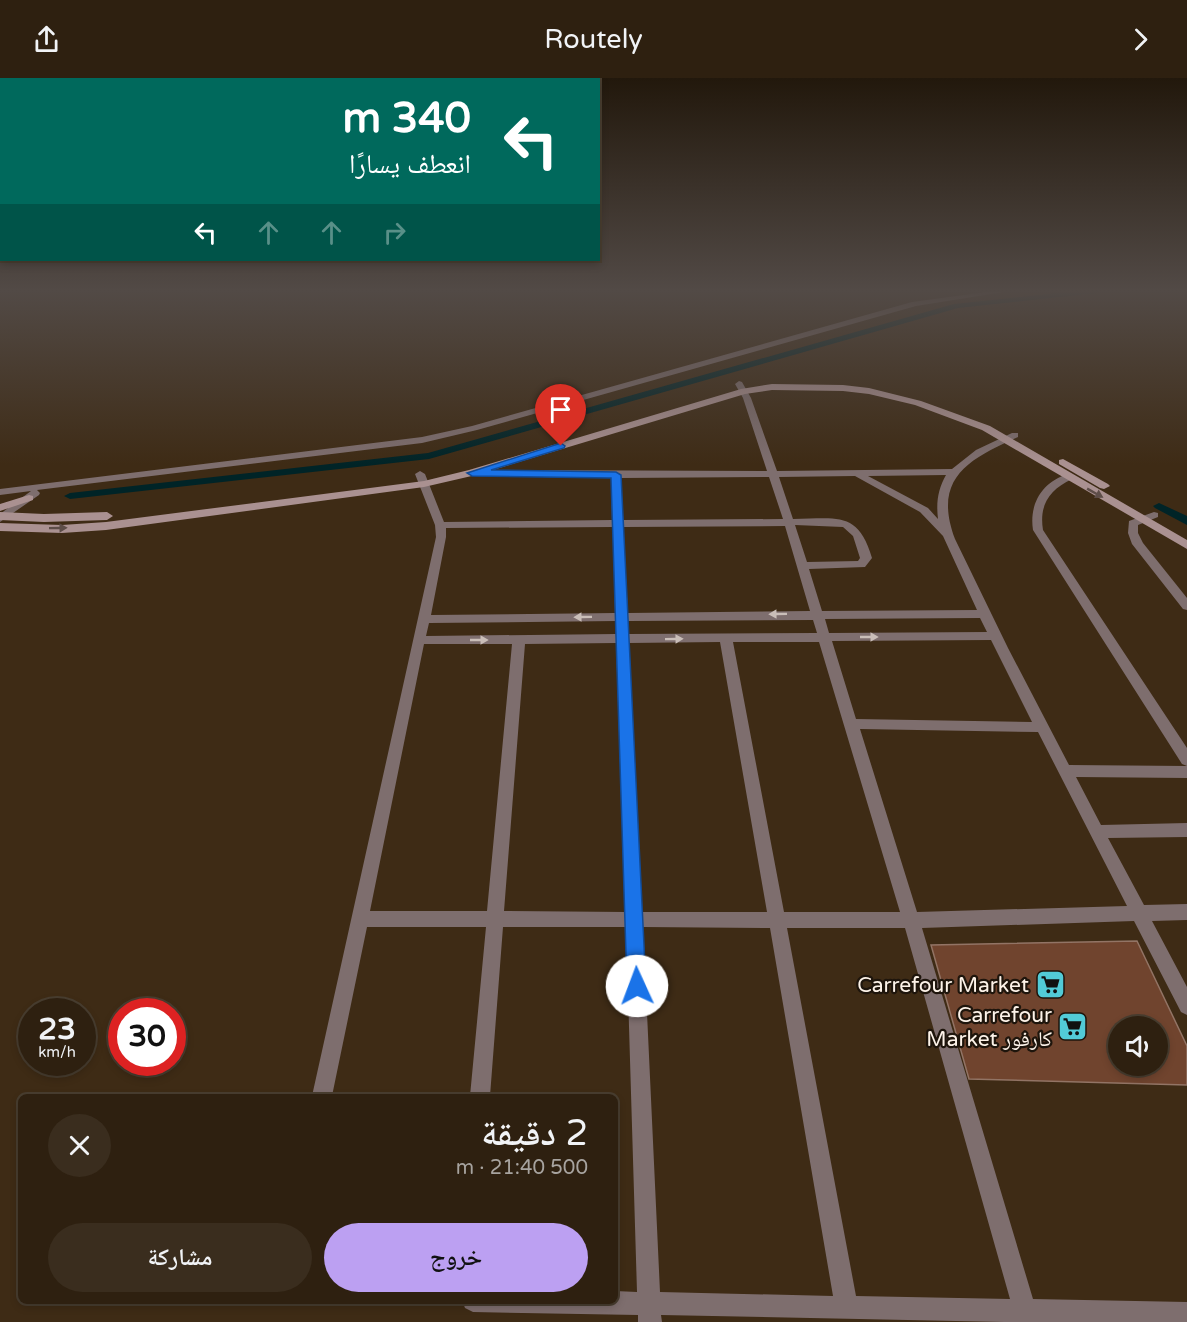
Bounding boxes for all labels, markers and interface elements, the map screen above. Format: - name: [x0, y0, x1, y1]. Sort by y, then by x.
- icon: share: [30, 23, 63, 56]
- text: Routely: [544, 23, 643, 56]
- icon: forward: [1124, 23, 1157, 56]
- text: 340 m: [342, 93, 471, 144]
- icon: left: [492, 102, 570, 180]
- text: انعطف يسارًا: [349, 148, 471, 181]
- icon: left: [189, 216, 222, 249]
- icon: ahead: [252, 216, 285, 249]
- icon: ahead: [315, 216, 348, 249]
- icon: right: [378, 216, 411, 249]
- pin: [535, 384, 586, 446]
- icon: arrive: [544, 393, 577, 426]
- one-way arrow: [1087, 488, 1104, 498]
- one-way arrow: [49, 524, 68, 533]
- one-way arrow: [769, 609, 788, 619]
- one-way arrow: [574, 612, 593, 621]
- one-way arrow: [859, 632, 878, 642]
- one-way arrow: [664, 634, 683, 644]
- one-way arrow: [469, 635, 488, 645]
- position arrow: [605, 954, 669, 1018]
- supermarket icon: Carrefour Market: [1034, 969, 1066, 1001]
- place label: Carrefour Market: [857, 973, 1029, 998]
- speed limit sign: 30: [108, 998, 186, 1076]
- place label: Carrefour Market كارفور: [926, 1003, 1052, 1052]
- text: 23: [38, 1011, 76, 1048]
- supermarket icon: Carrefour Market كارفور: [1057, 1011, 1089, 1043]
- map controls: [1108, 1016, 1168, 1076]
- button: sound: [1108, 1016, 1168, 1076]
- text: km/h: [38, 1043, 76, 1061]
- text: 2 دقيقة: [481, 1112, 588, 1155]
- button: close: [48, 1114, 111, 1177]
- text: 500 m · 21:40: [456, 1156, 588, 1180]
- button: مشاركة: [48, 1223, 312, 1292]
- button: خروج: [324, 1223, 588, 1292]

